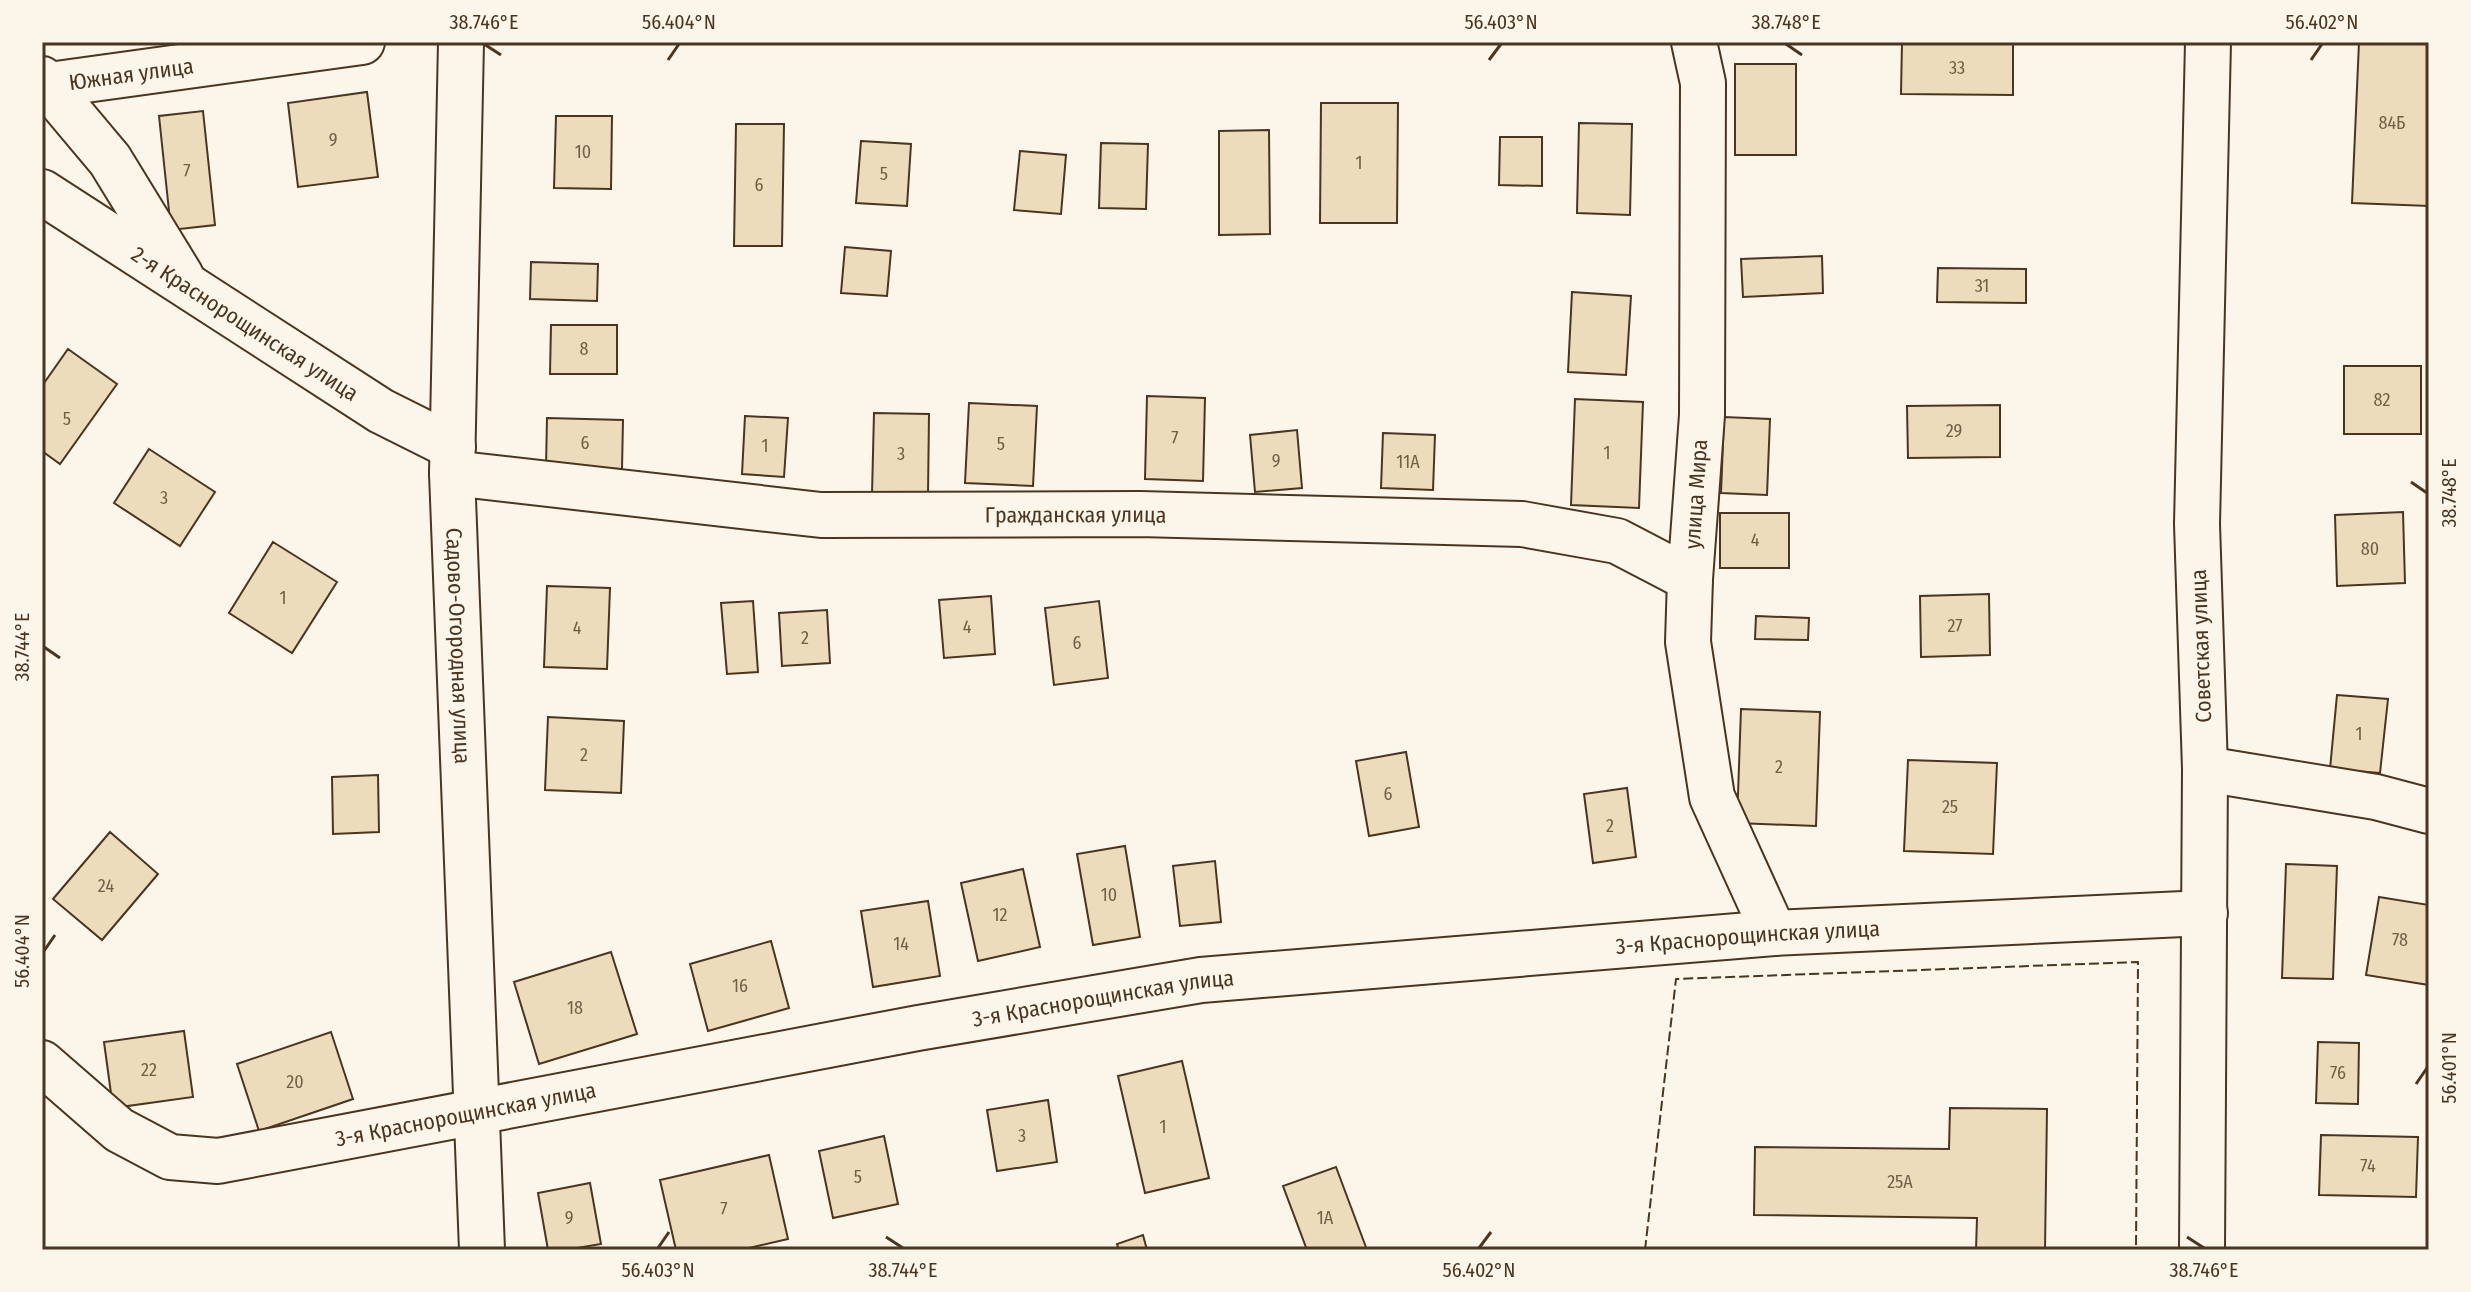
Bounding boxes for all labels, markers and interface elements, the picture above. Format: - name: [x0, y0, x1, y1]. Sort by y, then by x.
- text: 38.746°E: [450, 10, 518, 34]
- text: 56.404°N: [642, 10, 716, 34]
- text: 56.403°N: [1464, 10, 1538, 34]
- text: 38.748°E: [1751, 10, 1821, 34]
- text: 56.402°N: [2286, 10, 2358, 34]
- street label: Южная улица: [67, 52, 195, 96]
- house number: 33: [1949, 57, 1965, 79]
- house number: 84Б: [2378, 112, 2406, 134]
- house number: 9: [329, 129, 337, 151]
- house number: 10: [575, 141, 591, 163]
- house number: 1: [1355, 152, 1363, 174]
- house number: 7: [183, 160, 191, 182]
- house number: 5: [880, 163, 888, 185]
- house number: 6: [755, 174, 764, 196]
- street label: 2-я Краснорощинская улица: [127, 240, 364, 406]
- house number: 31: [1975, 275, 1989, 297]
- house number: 8: [580, 338, 589, 360]
- house number: 82: [2374, 389, 2390, 411]
- house number: 5: [63, 408, 71, 430]
- house number: 29: [1946, 420, 1962, 442]
- house number: 7: [1171, 427, 1179, 449]
- house number: 6: [581, 432, 590, 454]
- house number: 5: [997, 433, 1005, 455]
- house number: 1: [761, 435, 769, 457]
- street label: улица Мира: [1679, 438, 1713, 550]
- house number: 1: [1603, 442, 1611, 464]
- house number: 3: [897, 443, 905, 465]
- house number: 9: [1272, 450, 1280, 472]
- house number: 11А: [1396, 451, 1420, 473]
- text: 38.748°E: [2437, 458, 2461, 528]
- house number: 3: [160, 487, 168, 509]
- street label: Гражданская улица: [985, 500, 1167, 528]
- street label: Садово-Огородная улица: [441, 527, 477, 764]
- house number: 4: [1751, 529, 1760, 551]
- house number: 80: [2361, 538, 2379, 560]
- street label: Советская улица: [2185, 569, 2217, 723]
- house number: 1: [279, 587, 287, 609]
- text: 38.744°E: [10, 613, 34, 681]
- house number: 27: [1947, 615, 1963, 637]
- house number: 4: [963, 616, 972, 638]
- house number: 4: [573, 617, 582, 639]
- house number: 2: [801, 627, 809, 649]
- house number: 6: [1073, 632, 1082, 654]
- house number: 1: [2355, 723, 2363, 745]
- house number: 2: [580, 744, 588, 766]
- house number: 2: [1775, 756, 1783, 778]
- house number: 6: [1384, 783, 1393, 805]
- house number: 25: [1942, 796, 1958, 818]
- house number: 2: [1606, 815, 1614, 837]
- house number: 24: [98, 875, 114, 897]
- house number: 10: [1101, 884, 1117, 906]
- house number: 12: [993, 904, 1008, 926]
- text: 56.404°N: [10, 914, 34, 988]
- street label: 3-я Краснорощинская улица: [1615, 915, 1880, 959]
- house number: 78: [2392, 929, 2408, 951]
- house number: 14: [893, 933, 909, 955]
- street label: 3-я Краснорощинская улица: [970, 964, 1235, 1032]
- house number: 16: [732, 975, 748, 997]
- house number: 18: [567, 997, 583, 1019]
- text: 56.401°N: [2437, 1032, 2461, 1104]
- house number: 22: [141, 1059, 157, 1081]
- house number: 76: [2330, 1062, 2346, 1084]
- house number: 20: [286, 1071, 304, 1093]
- street label: 3-я Краснорощинская улица: [333, 1076, 598, 1152]
- house number: 1: [1159, 1116, 1167, 1138]
- house number: 3: [1018, 1125, 1026, 1147]
- house number: 74: [2360, 1155, 2376, 1177]
- house number: 5: [854, 1166, 862, 1188]
- house number: 25А: [1887, 1171, 1913, 1193]
- house number: 7: [720, 1198, 728, 1220]
- house number: 9: [565, 1207, 573, 1229]
- house number: 1А: [1317, 1207, 1334, 1229]
- text: 56.403°N: [621, 1258, 695, 1282]
- text: 38.744°E: [869, 1258, 937, 1282]
- text: 56.402°N: [1443, 1258, 1515, 1282]
- text: 38.746°E: [2170, 1258, 2238, 1282]

